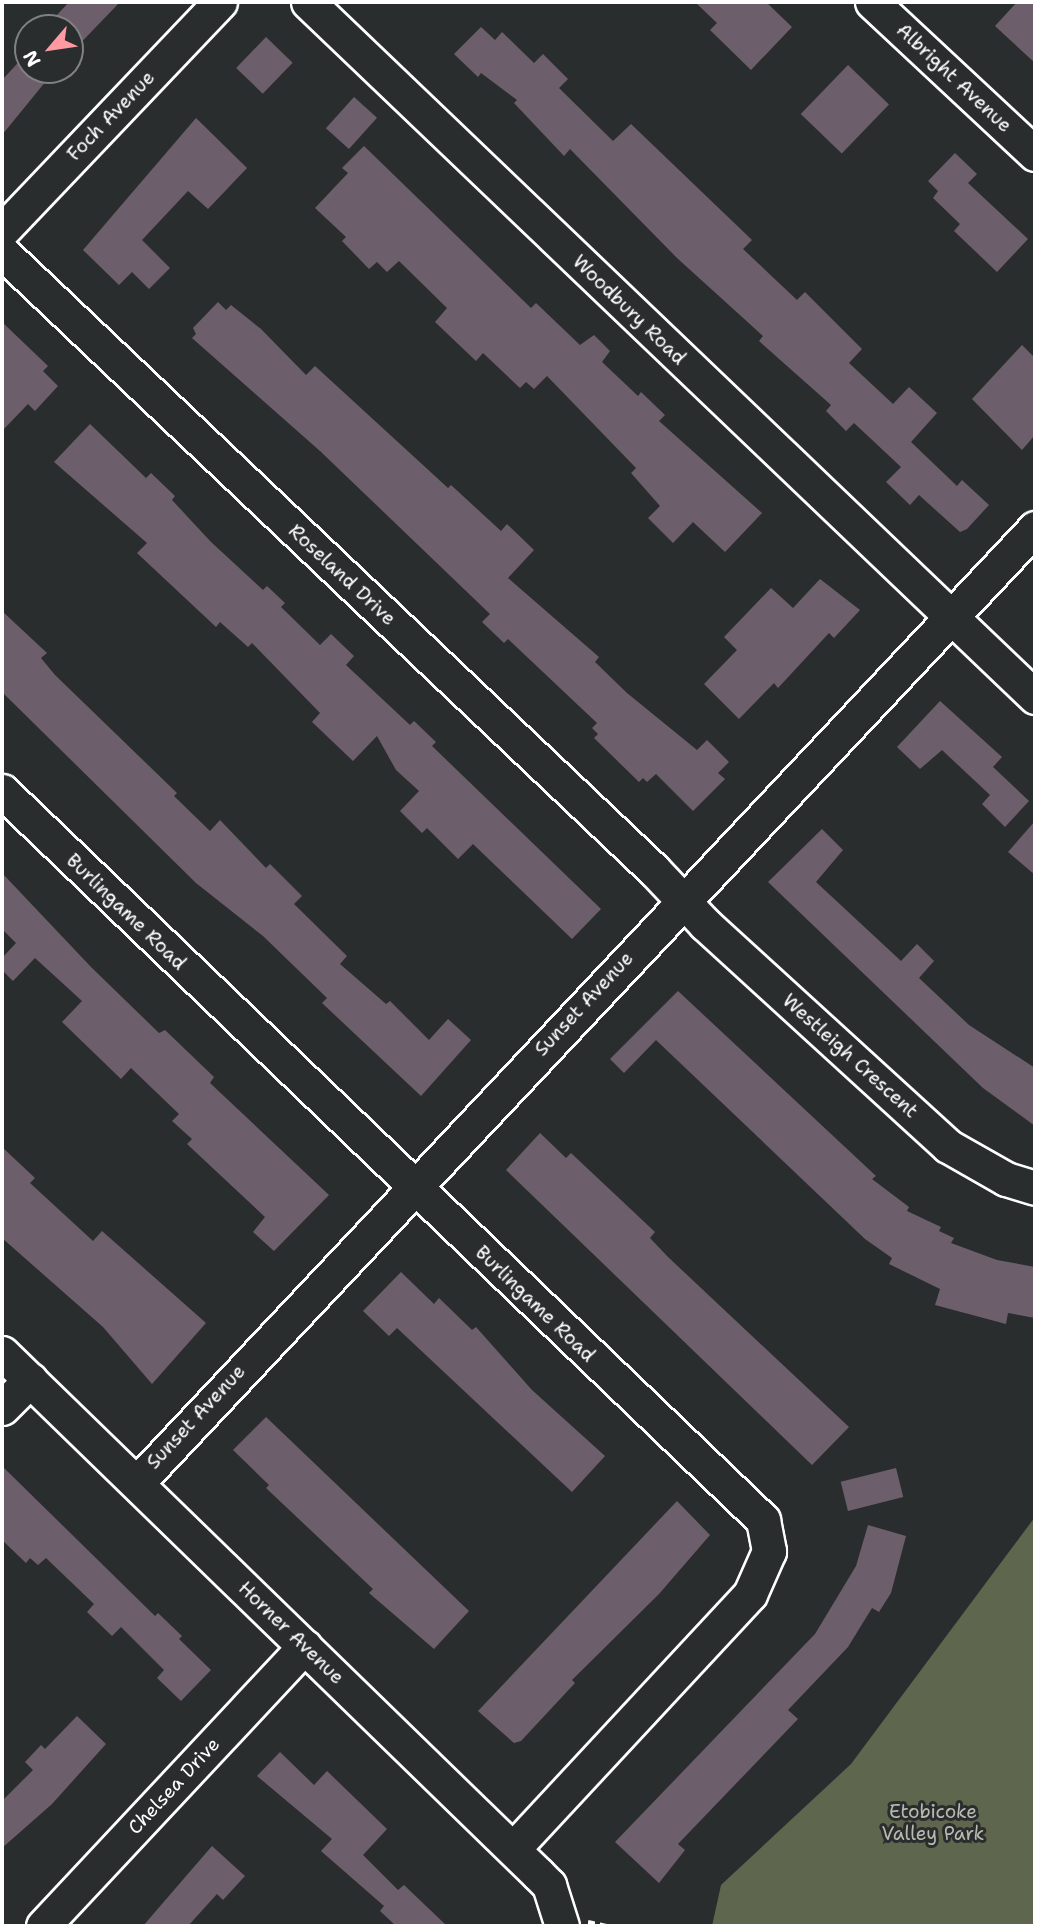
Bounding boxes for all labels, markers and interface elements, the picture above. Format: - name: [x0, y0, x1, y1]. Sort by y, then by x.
- north arrow: [14, 14, 84, 84]
- street label: Albright Avenue: [892, 19, 1016, 137]
- text: N: [17, 46, 47, 71]
- street label: Foch Avenue: [63, 66, 159, 166]
- street label: Woodbury Road: [568, 250, 690, 370]
- street label: Roseland Drive: [284, 520, 400, 630]
- street label: Burlingame Road: [62, 849, 190, 975]
- street label: Sunset Avenue: [530, 947, 638, 1061]
- street label: Westleigh Crescent: [778, 989, 922, 1123]
- street label: Burlingame Road: [471, 1241, 599, 1367]
- street label: Sunset Avenue: [142, 1360, 250, 1474]
- street label: Horner Avenue: [234, 1577, 348, 1689]
- street label: Chelsea Drive: [123, 1733, 225, 1839]
- park label: Etobicoke Valley Park: [882, 1801, 984, 1845]

